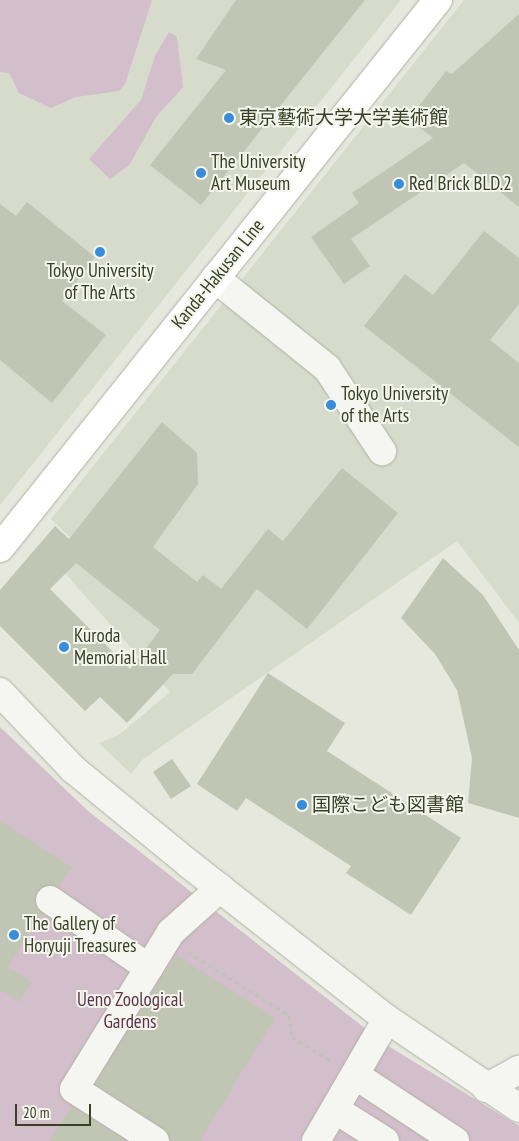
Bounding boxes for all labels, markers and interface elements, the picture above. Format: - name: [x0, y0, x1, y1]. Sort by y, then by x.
- place label: 東京藝術大学大学美術館: [239, 107, 448, 129]
- marker: 東京藝術大学大学美術館: [223, 112, 235, 124]
- place label: The University Art Museum: [211, 151, 305, 195]
- marker: The University Art Museum: [195, 167, 207, 179]
- place label: Red Brick BLD.2: [409, 173, 512, 195]
- marker: Red Brick BLD.2: [393, 178, 405, 190]
- street label: Kanda-Hakusan Line: [167, 215, 269, 333]
- marker: Tokyo University of The Arts: [94, 246, 106, 258]
- place label: Tokyo University of The Arts: [46, 260, 154, 304]
- place label: Tokyo University of the Arts: [341, 383, 448, 427]
- marker: Tokyo University of the Arts: [325, 399, 337, 411]
- place label: Kuroda Memorial Hall: [74, 625, 167, 669]
- marker: Kuroda Memorial Hall: [58, 641, 70, 653]
- place label: 国際こども図書館: [312, 794, 464, 816]
- marker: 国際こども図書館: [296, 799, 308, 811]
- place label: The Gallery of Horyuji Treasures: [24, 913, 137, 957]
- marker: The Gallery of Horyuji Treasures: [8, 929, 20, 941]
- park label: Ueno Zoological Gardens: [77, 989, 183, 1033]
- scale bar: [18, 1094, 94, 1126]
- text: 20 m: [23, 1103, 49, 1122]

